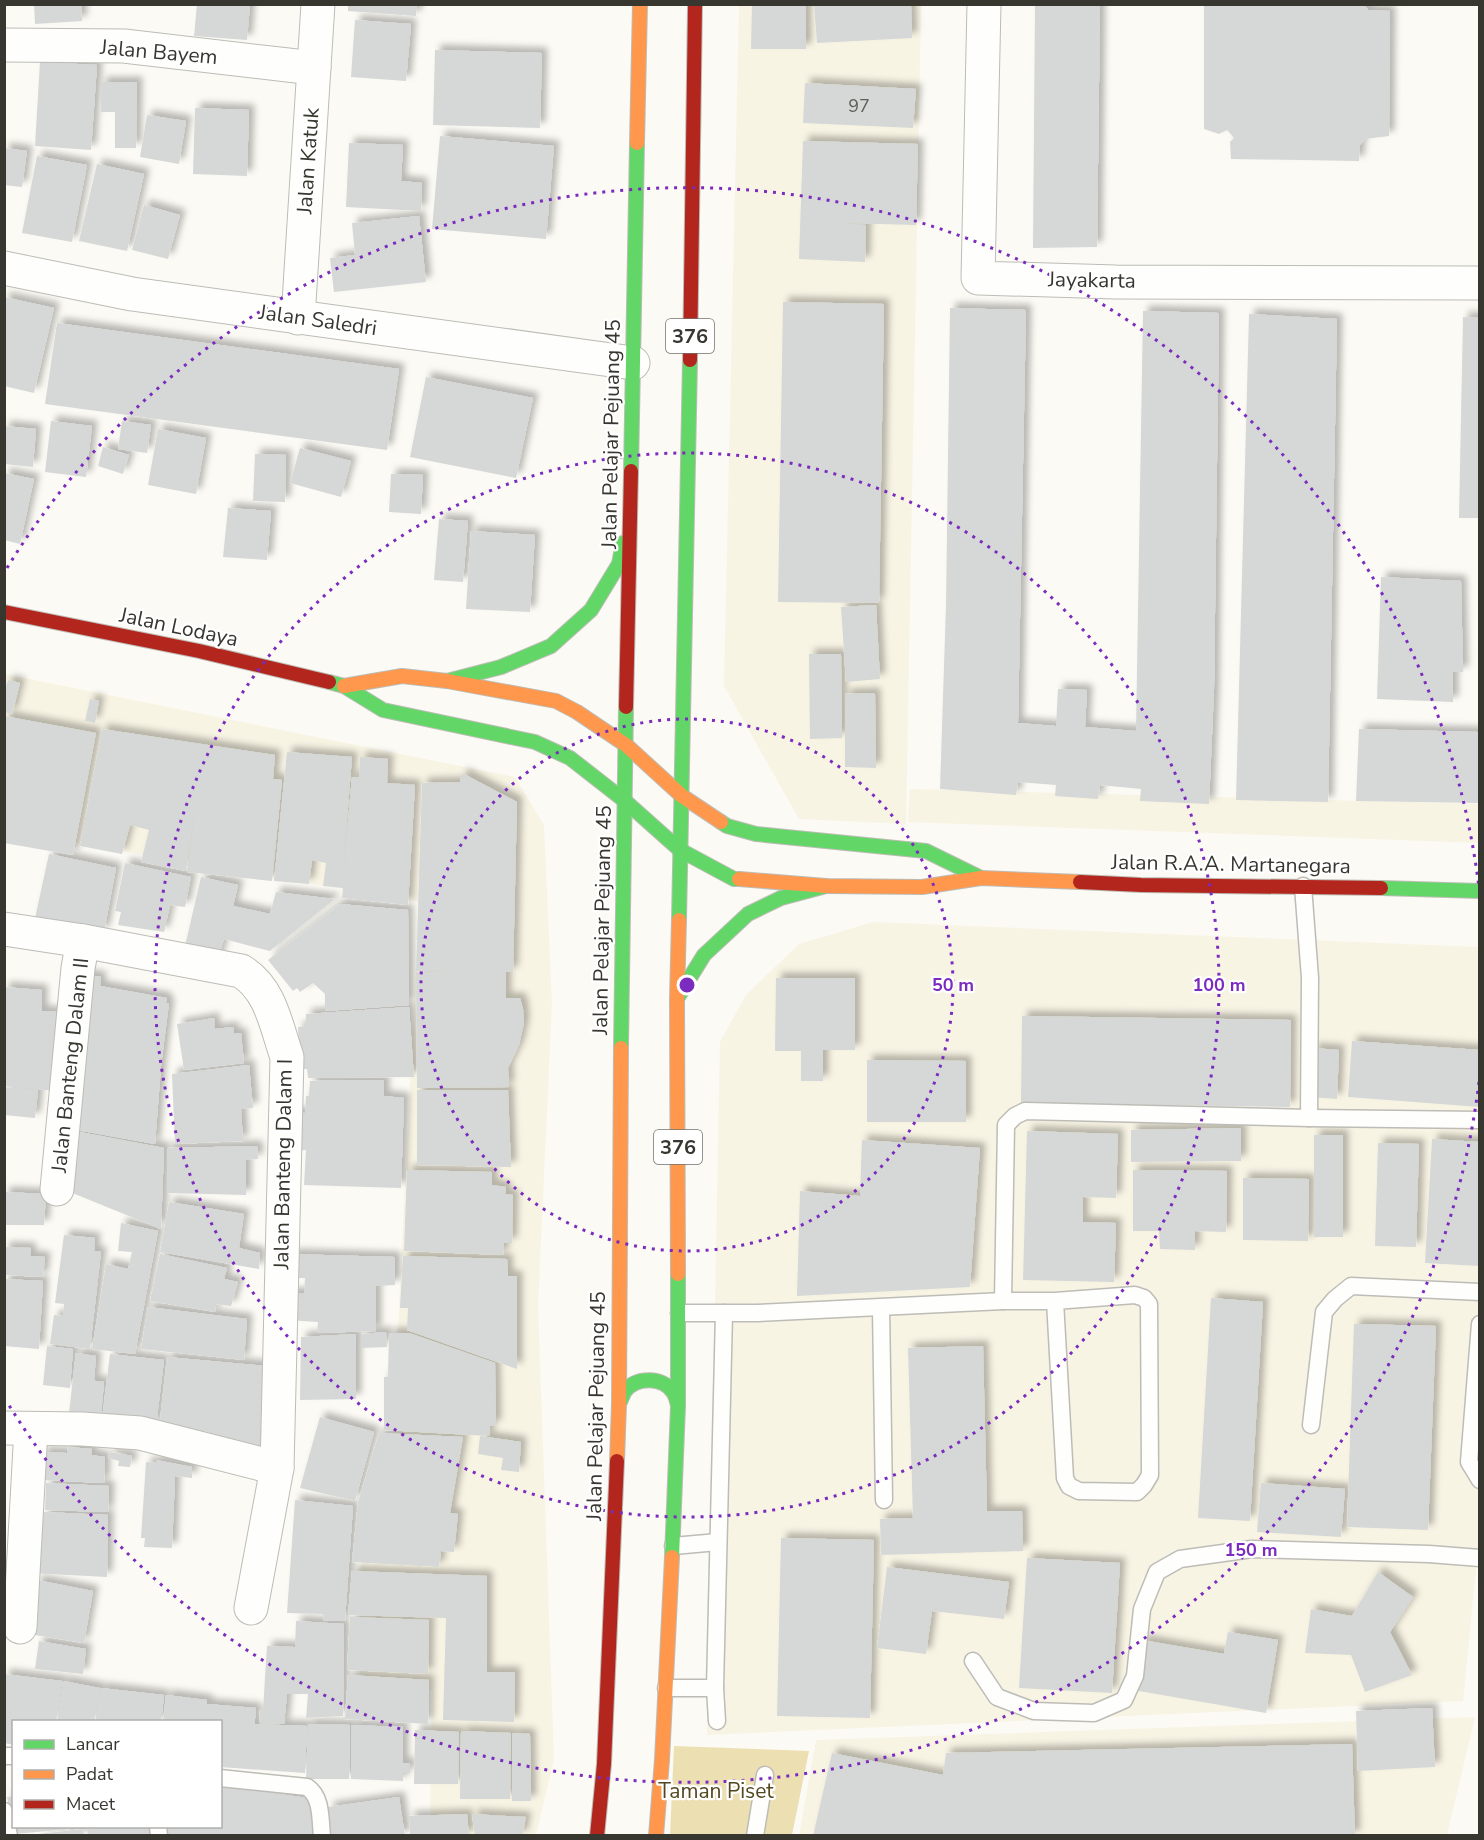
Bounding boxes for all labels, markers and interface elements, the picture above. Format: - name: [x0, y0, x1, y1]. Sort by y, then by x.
- street label: Jalan Bayem: [98, 33, 219, 71]
- house number: 97: [848, 94, 870, 118]
- street label: Jalan Katuk: [290, 106, 326, 216]
- street label: Jayakarta: [1047, 265, 1136, 295]
- street label: Jalan Saledri: [256, 298, 379, 342]
- street label: Jalan Pelajar Pejuang 45: [595, 319, 627, 550]
- road number: 376: [666, 319, 714, 353]
- street label: Jalan Lodaya: [116, 601, 241, 653]
- street label: Jalan Pelajar Pejuang 45: [586, 805, 618, 1036]
- street label: Jalan R.A.A. Martanegara: [1110, 848, 1351, 880]
- street label: Jalan Banteng Dalam II: [45, 956, 95, 1175]
- text: 50 m: [932, 973, 974, 997]
- text: 100 m: [1192, 973, 1246, 997]
- centre of rings: [677, 975, 697, 995]
- street label: Jalan Banteng Dalam I: [267, 1058, 299, 1271]
- road number: 376: [654, 1130, 702, 1164]
- street label: Jalan Pelajar Pejuang 45: [580, 1291, 612, 1522]
- text: 150 m: [1224, 1538, 1278, 1562]
- legend: [12, 1720, 222, 1828]
- text: Lancar: [66, 1732, 120, 1756]
- text: Padat: [66, 1762, 114, 1786]
- park label: Taman Piset: [658, 1777, 774, 1805]
- text: Macet: [66, 1792, 116, 1816]

